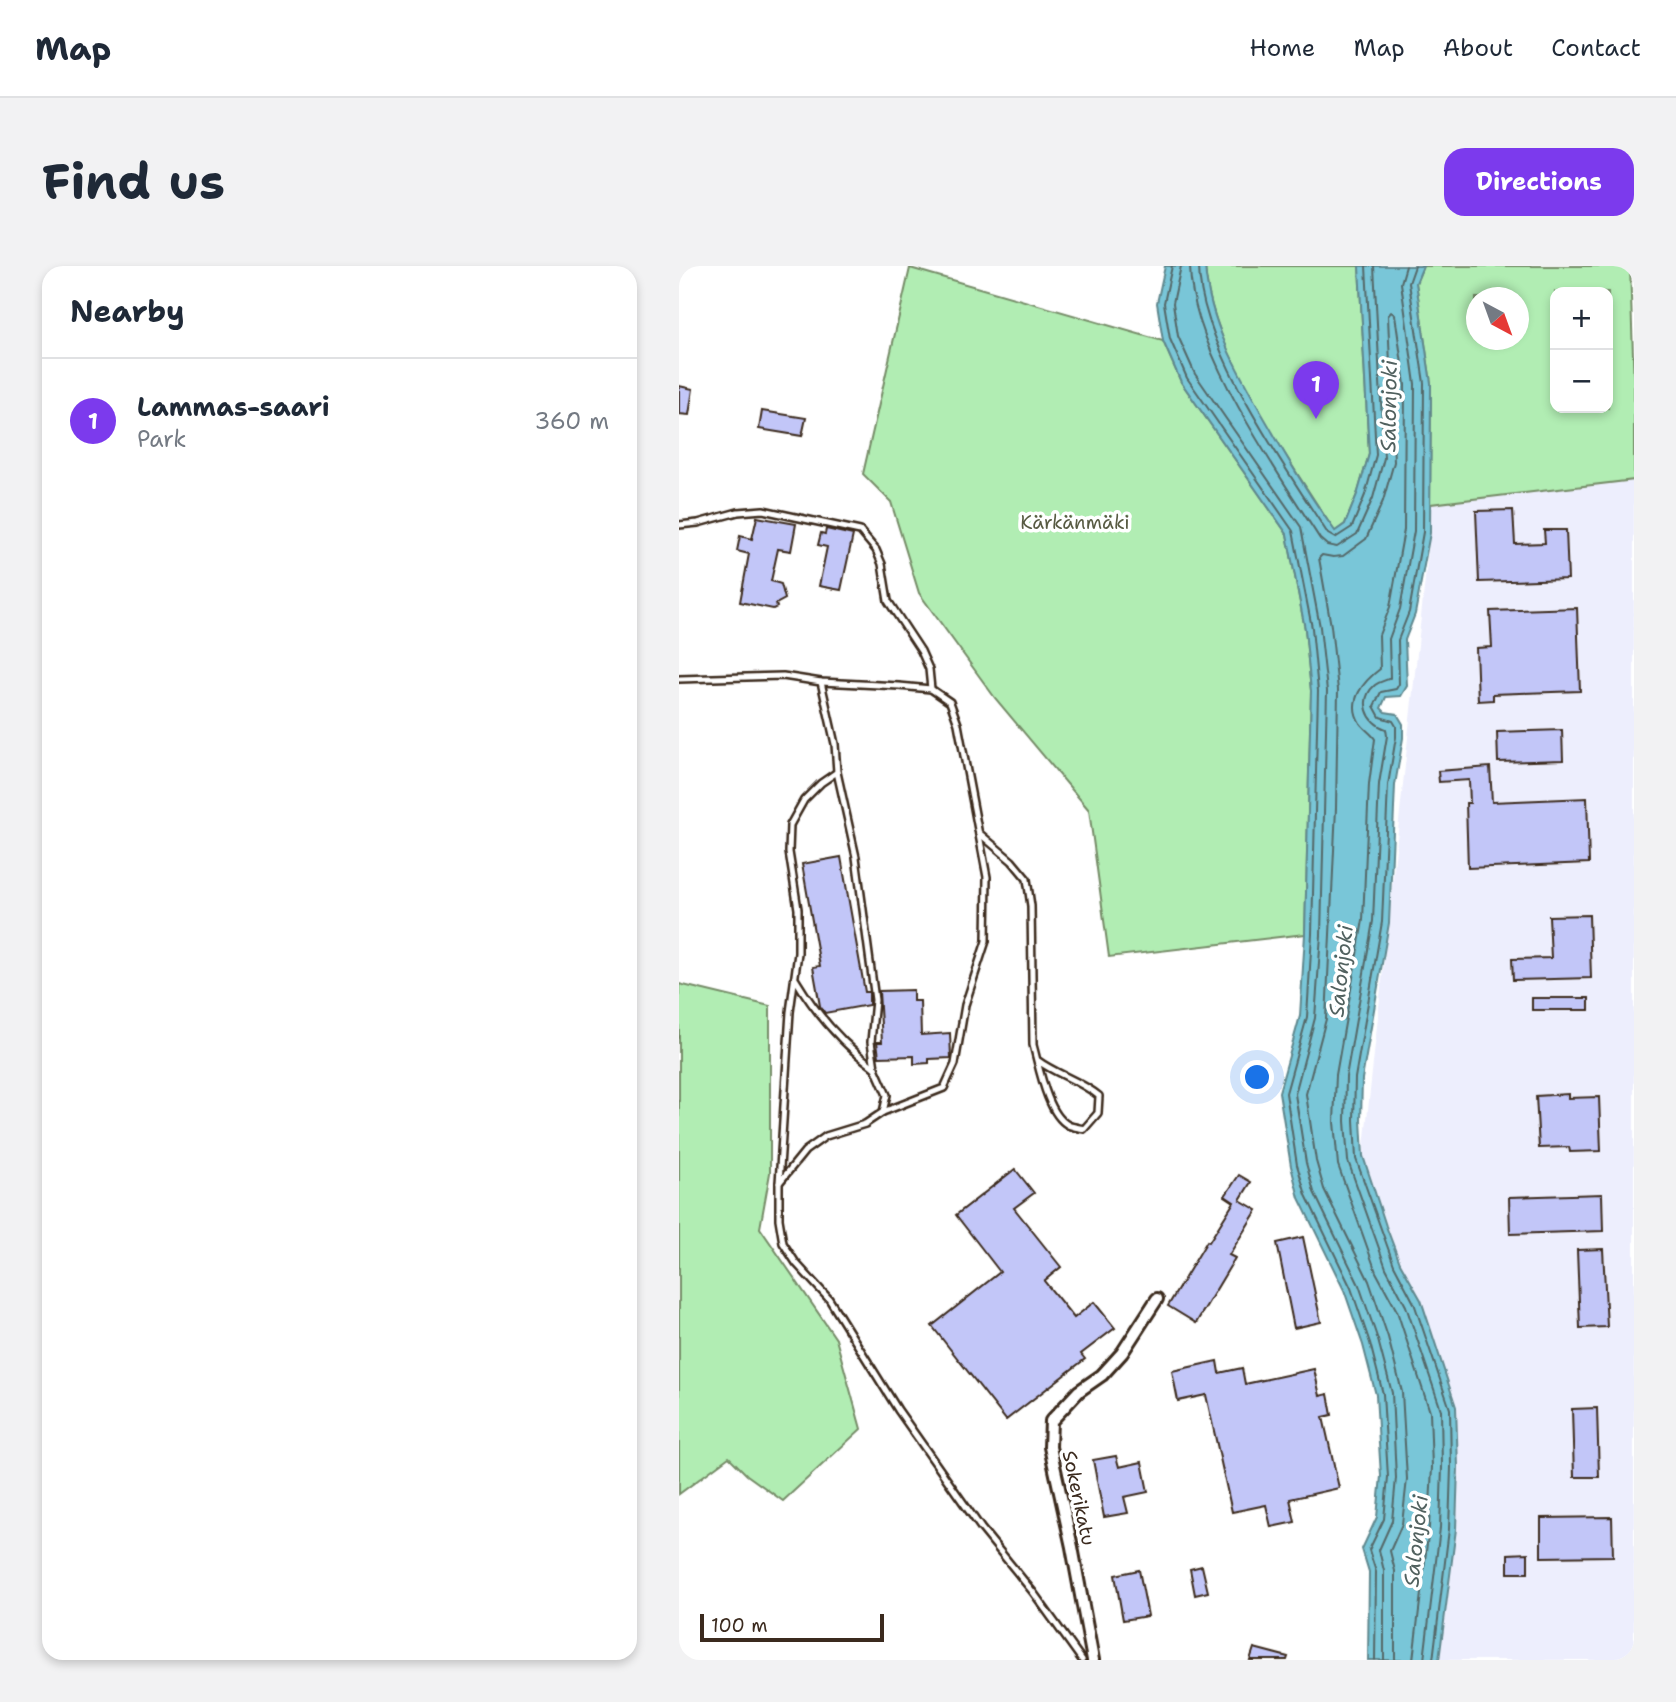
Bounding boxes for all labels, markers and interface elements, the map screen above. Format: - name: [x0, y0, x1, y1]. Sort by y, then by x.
- text: Map: [35, 26, 111, 71]
- text: Home: [1249, 32, 1315, 64]
- text: Map: [1353, 32, 1405, 64]
- text: About: [1443, 32, 1513, 64]
- text: Contact: [1551, 32, 1641, 64]
- button: Directions: [1444, 148, 1634, 216]
- text: Find us: [42, 149, 225, 215]
- north arrow: [1466, 287, 1529, 350]
- map controls: [1550, 287, 1613, 413]
- button: +: [1550, 287, 1613, 350]
- text: Nearby: [70, 291, 185, 332]
- button: −: [1550, 350, 1613, 413]
- water label: Salonjoki: [1374, 359, 1404, 452]
- pin: 1: [1293, 361, 1339, 419]
- text: Lammas-saari: [137, 389, 330, 424]
- text: 1: [88, 406, 98, 436]
- text: 360 m: [534, 406, 609, 436]
- text: Park: [137, 424, 186, 454]
- park label: Kärkänmäki: [1020, 510, 1130, 535]
- water label: Salonjoki: [1322, 923, 1360, 1018]
- your location: [1240, 1060, 1274, 1094]
- street label: Sokerikatu: [1057, 1448, 1101, 1548]
- water label: Salonjoki: [1397, 1493, 1435, 1588]
- scale bar: [700, 1611, 884, 1643]
- text: 100 m: [711, 1613, 768, 1638]

